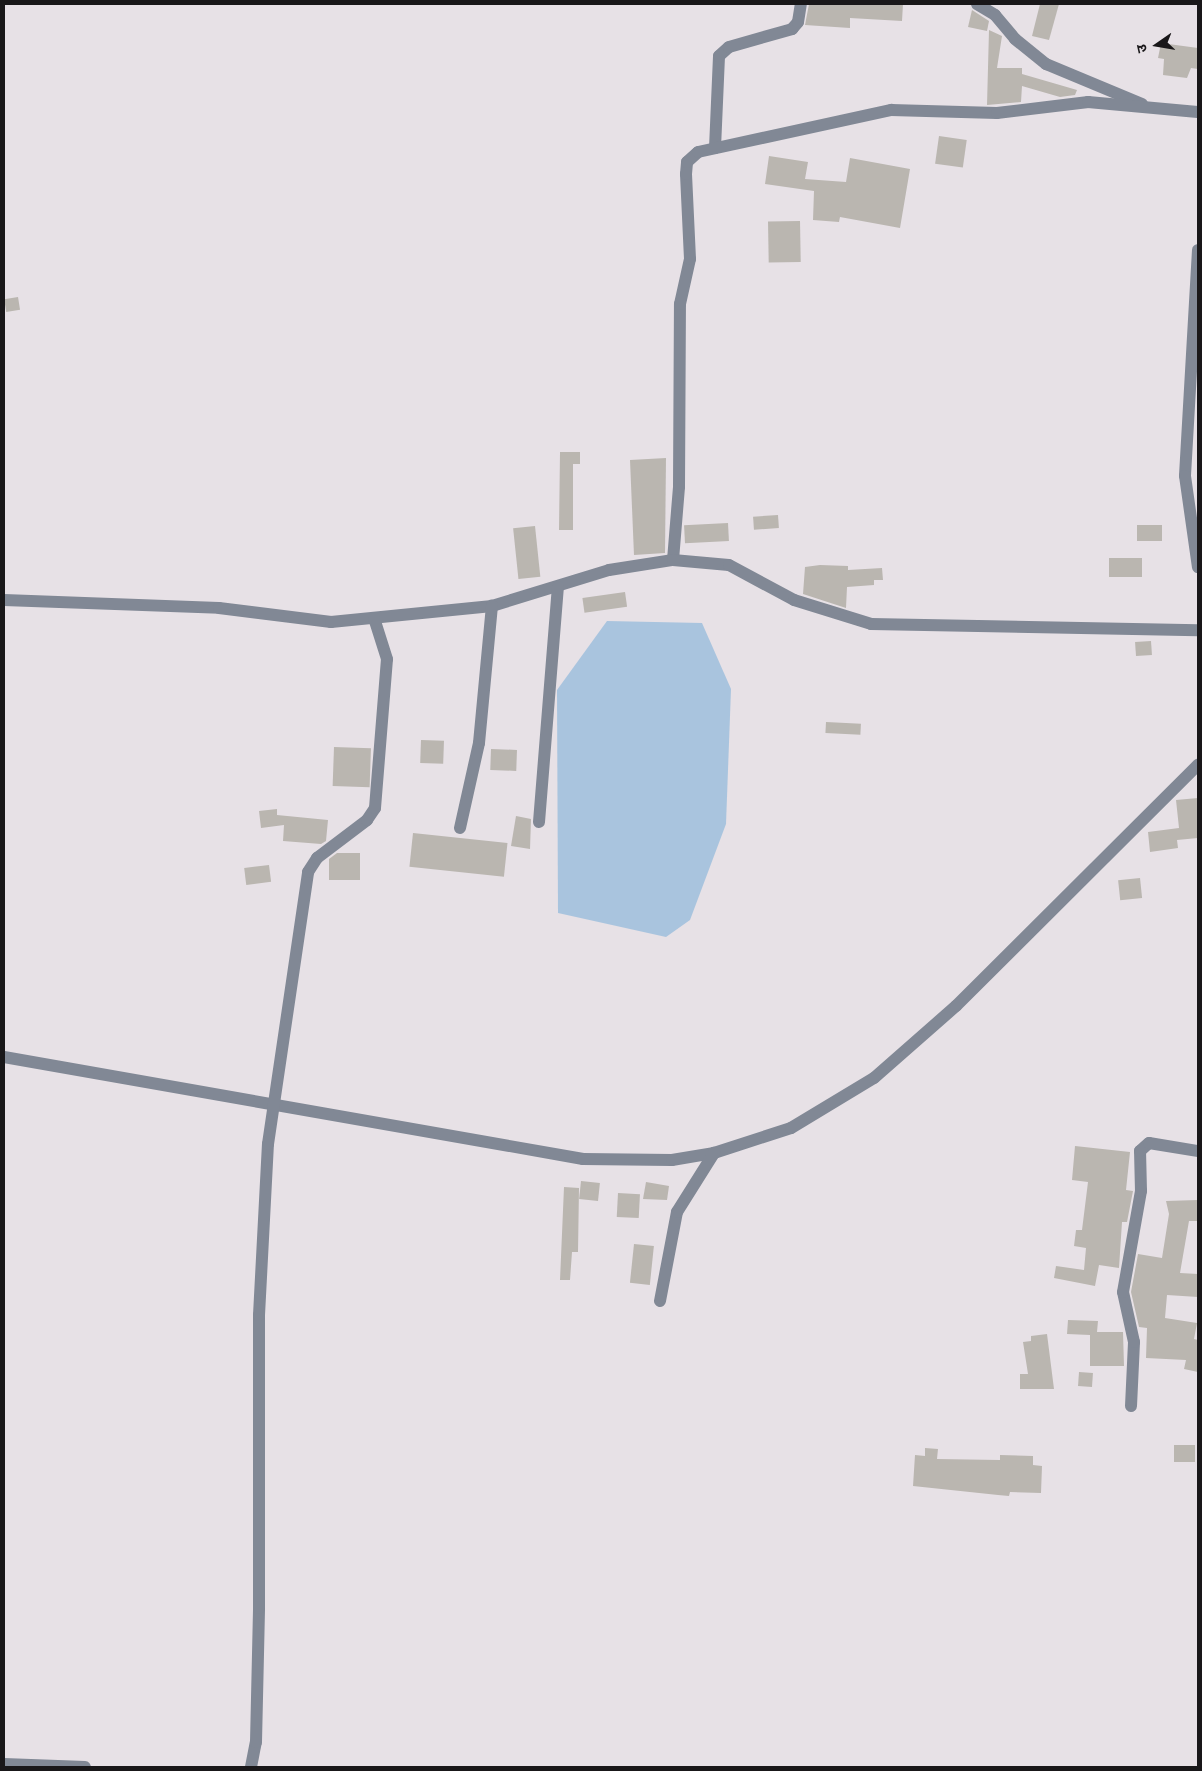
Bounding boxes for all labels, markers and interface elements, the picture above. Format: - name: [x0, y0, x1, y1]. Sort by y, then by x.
- north arrow: [1132, 20, 1182, 70]
- text: उ: [1133, 43, 1151, 54]

